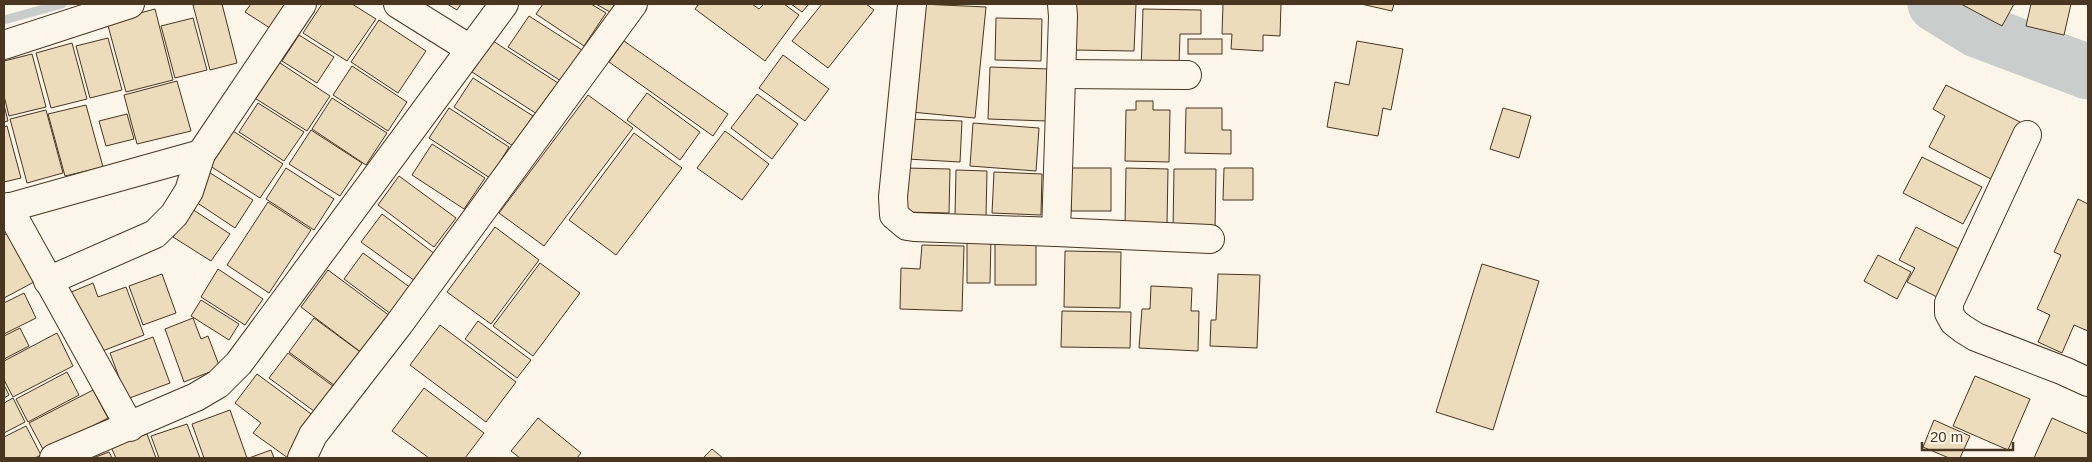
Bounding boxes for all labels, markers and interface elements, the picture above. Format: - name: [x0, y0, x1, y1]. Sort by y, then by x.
- scale bar: [1922, 420, 2013, 452]
- text: 20 m: [1930, 428, 1963, 445]

